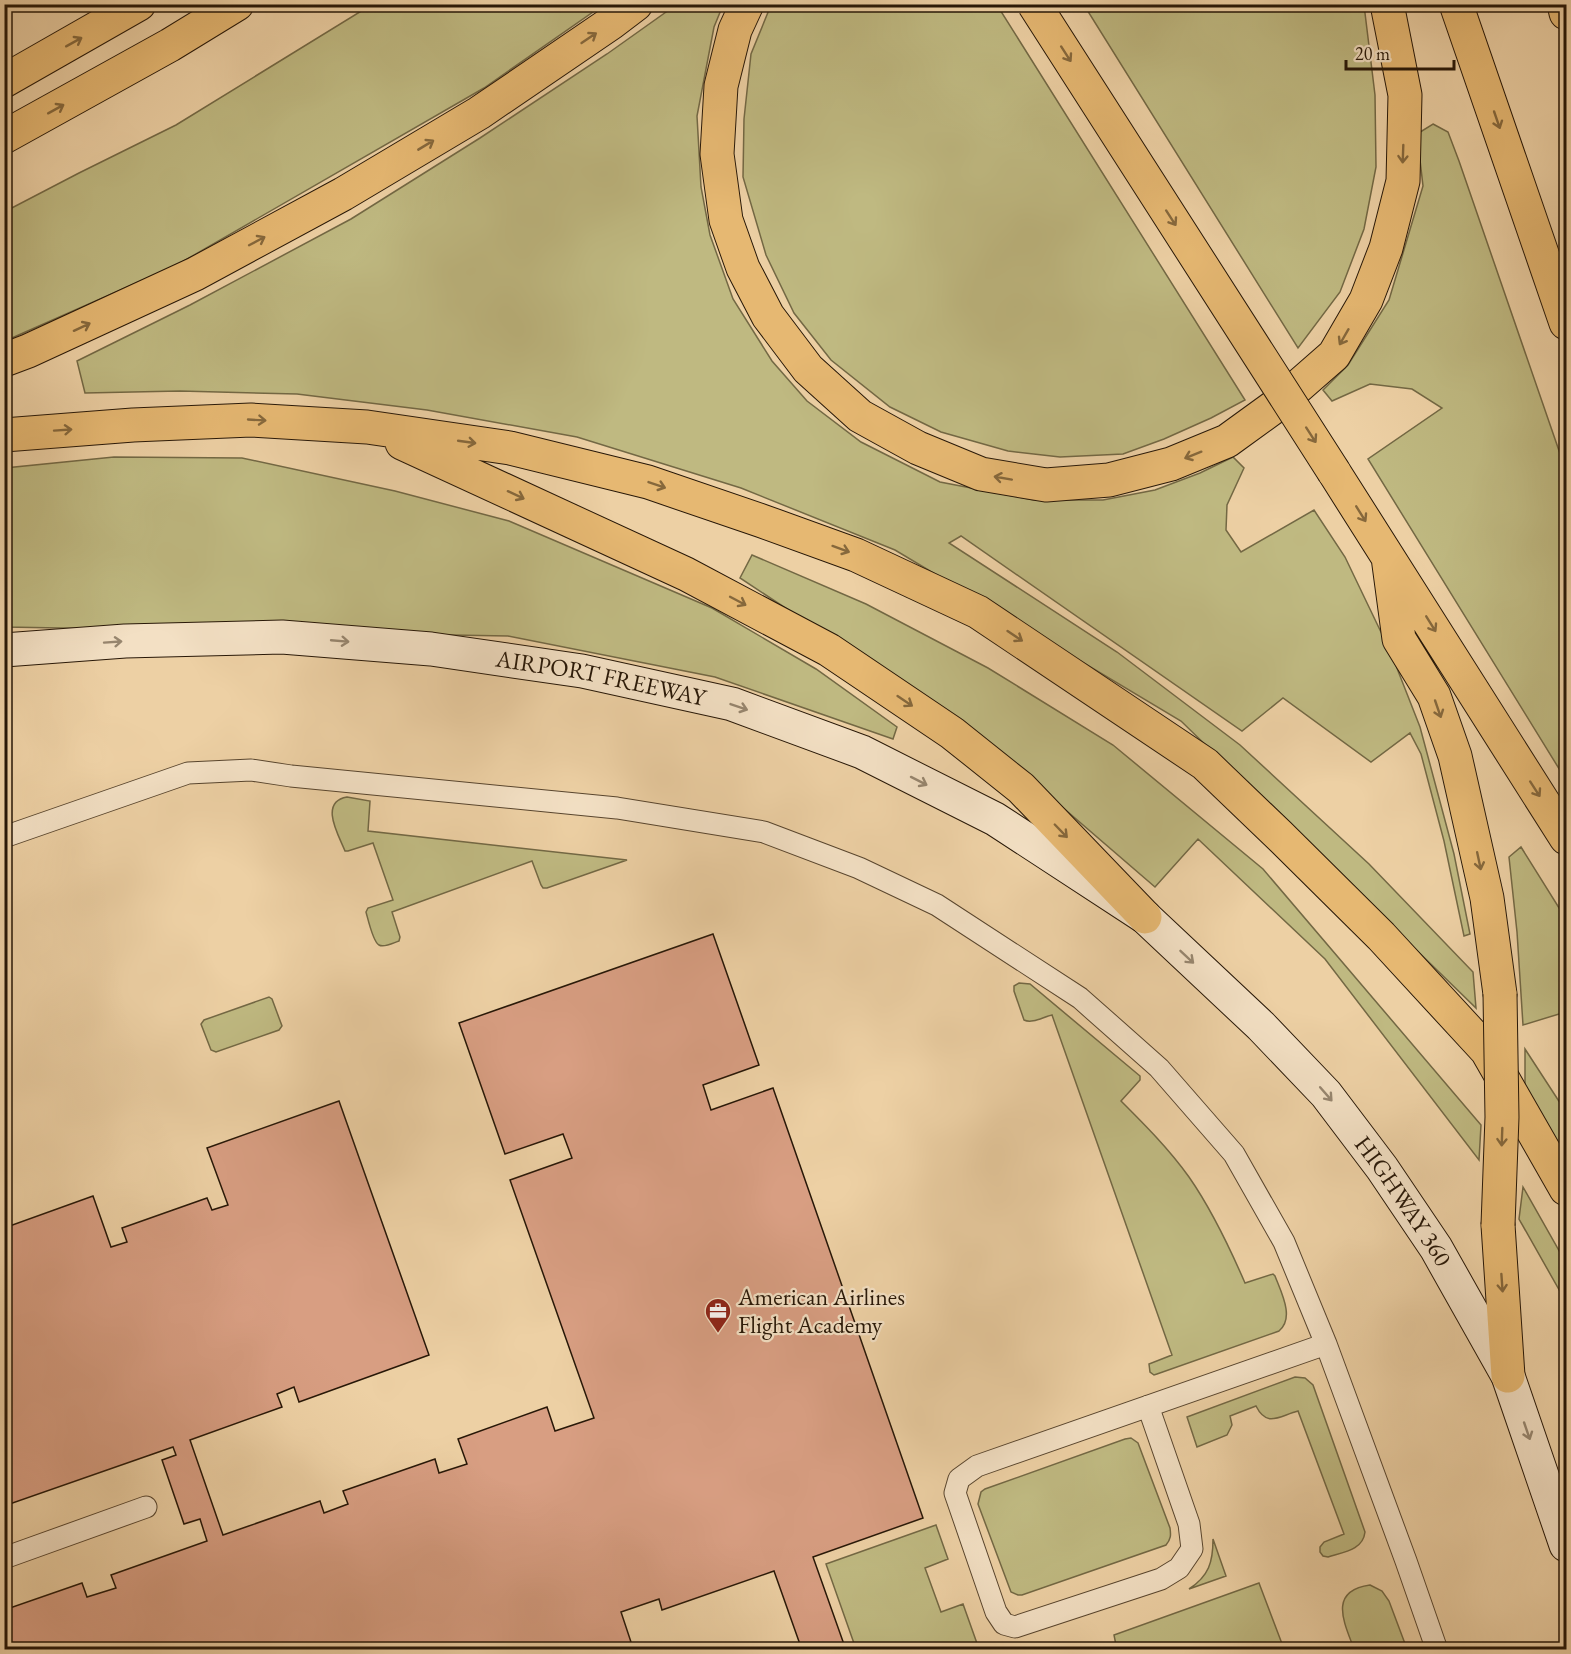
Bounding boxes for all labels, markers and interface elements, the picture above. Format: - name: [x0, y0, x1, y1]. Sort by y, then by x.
- one-way arrow: [581, 32, 597, 44]
- scale bar: [1346, 33, 1454, 71]
- one-way arrow: [65, 36, 82, 48]
- text: 20 m: [1355, 42, 1390, 65]
- one-way arrow: [1060, 45, 1072, 62]
- one-way arrow: [47, 103, 64, 115]
- one-way arrow: [1492, 110, 1503, 129]
- one-way arrow: [417, 138, 434, 150]
- one-way arrow: [1398, 143, 1409, 163]
- one-way arrow: [1165, 209, 1177, 226]
- one-way arrow: [247, 235, 265, 246]
- one-way arrow: [72, 320, 90, 332]
- one-way arrow: [1338, 328, 1350, 345]
- one-way arrow: [247, 415, 267, 426]
- one-way arrow: [52, 424, 72, 435]
- one-way arrow: [1305, 426, 1317, 443]
- one-way arrow: [456, 436, 476, 447]
- one-way arrow: [1184, 450, 1203, 461]
- one-way arrow: [993, 472, 1013, 483]
- one-way arrow: [647, 480, 666, 491]
- one-way arrow: [506, 490, 524, 502]
- one-way arrow: [1356, 505, 1368, 522]
- one-way arrow: [831, 545, 850, 556]
- one-way arrow: [728, 596, 746, 607]
- one-way arrow: [1425, 615, 1437, 632]
- one-way arrow: [1006, 630, 1023, 642]
- one-way arrow: [103, 636, 123, 647]
- one-way arrow: [329, 636, 349, 647]
- street label: AIRPORT FREEWAY: [493, 642, 710, 713]
- one-way arrow: [896, 695, 912, 707]
- one-way arrow: [1434, 699, 1445, 718]
- one-way arrow: [729, 702, 748, 713]
- one-way arrow: [910, 775, 927, 787]
- one-way arrow: [1529, 780, 1541, 796]
- one-way arrow: [1054, 823, 1069, 838]
- one-way arrow: [1473, 851, 1485, 870]
- one-way arrow: [1180, 950, 1195, 964]
- one-way arrow: [1319, 1086, 1333, 1101]
- one-way arrow: [1496, 1126, 1507, 1146]
- street label: HIGHWAY 360: [1348, 1129, 1459, 1271]
- one-way arrow: [1497, 1273, 1508, 1293]
- place label: American Airlines Flight Academy: [737, 1281, 905, 1340]
- office icon: American Airlines Flight Academy: [703, 1296, 733, 1334]
- one-way arrow: [1523, 1421, 1534, 1440]

